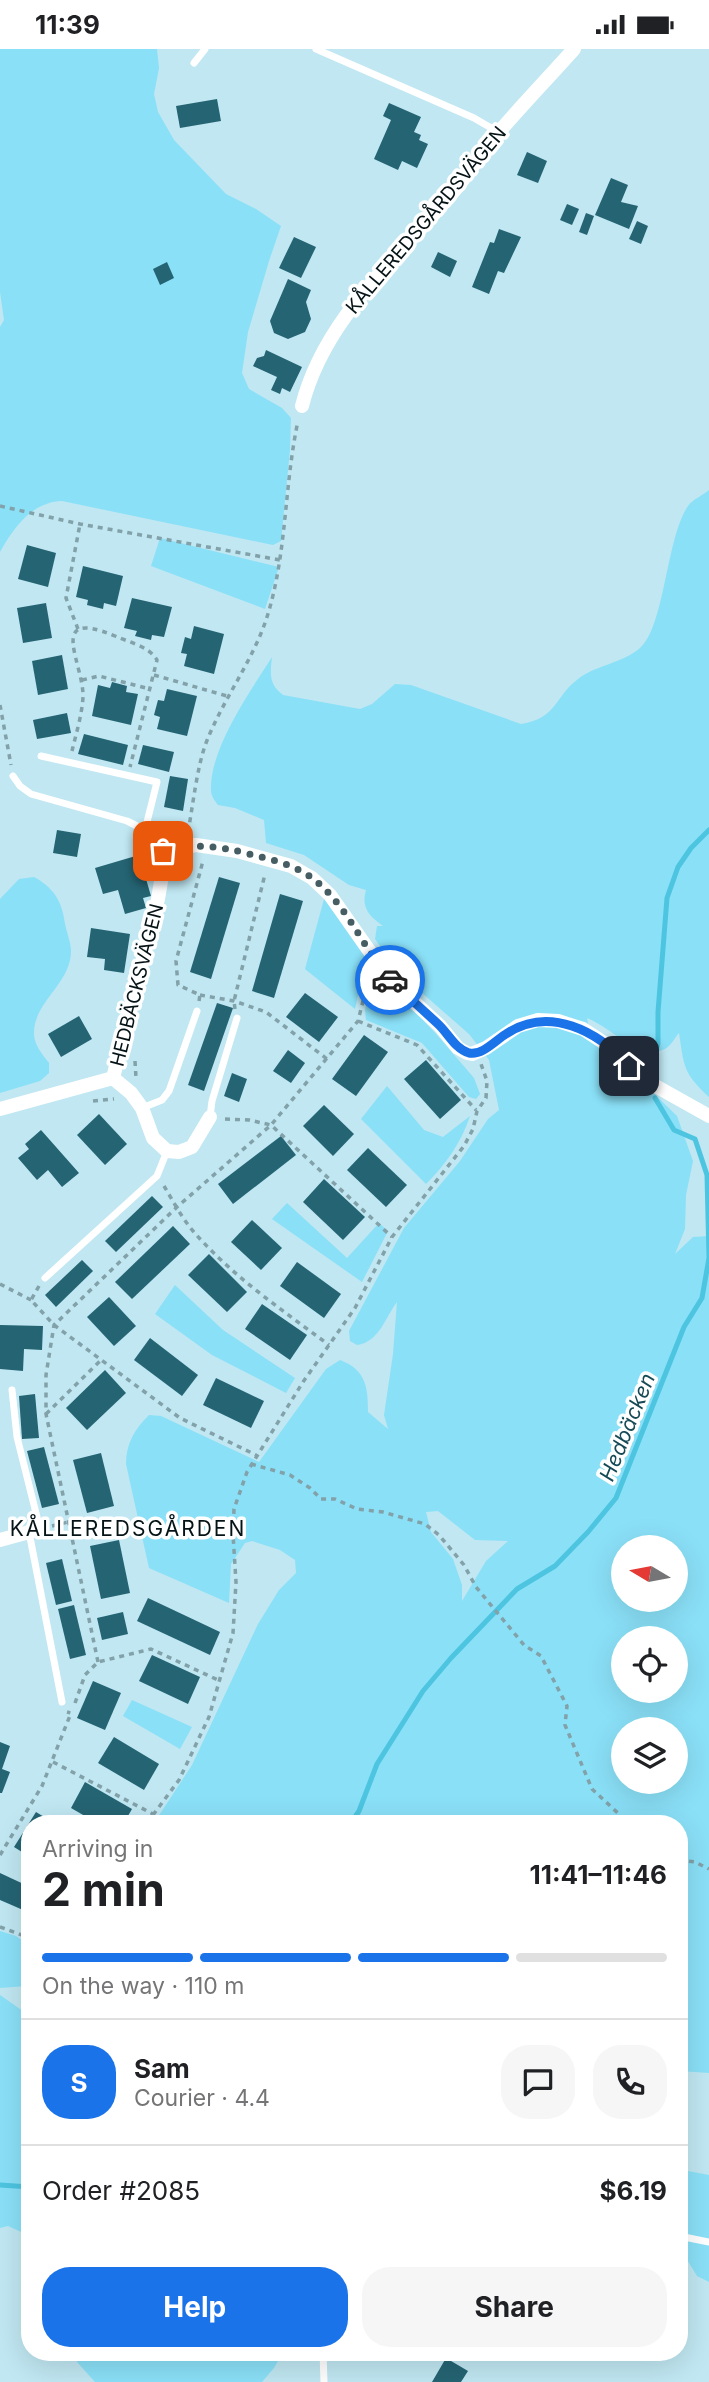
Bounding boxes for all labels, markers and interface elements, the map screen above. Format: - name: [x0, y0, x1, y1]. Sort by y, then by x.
- text: 11:39: [35, 9, 100, 40]
- street label: KÅLLEREDSGÅRDSVÄGEN: [339, 120, 511, 318]
- pin: [133, 821, 193, 881]
- icon: bag: [144, 832, 182, 870]
- street label: HEDBÄCKSVÄGEN: [106, 901, 168, 1069]
- courier: [355, 945, 425, 1015]
- icon: car: [371, 961, 409, 999]
- pin: [599, 1036, 659, 1096]
- icon: home: [610, 1047, 648, 1085]
- water label: Hedbäcken: [594, 1369, 660, 1485]
- district label: KÅLLEREDSGÅRDEN: [10, 1514, 246, 1541]
- north arrow: [611, 1535, 688, 1612]
- map controls: [611, 1535, 688, 1794]
- button: locate: [611, 1626, 688, 1703]
- button: layers: [611, 1717, 688, 1794]
- text: Arriving in: [42, 1835, 153, 1863]
- text: 11:41–11:46: [530, 1859, 667, 1890]
- text: 2 min: [42, 1861, 165, 1917]
- text: On the way · 110 m: [42, 1972, 244, 2000]
- button: chat: [501, 2045, 575, 2119]
- button: phone: [593, 2045, 667, 2119]
- text: Sam: [134, 2053, 190, 2084]
- text: S: [70, 2067, 88, 2098]
- text: Courier · 4.4: [134, 2084, 270, 2112]
- text: Order #2085: [42, 2175, 200, 2206]
- text: $6.19: [599, 2175, 667, 2206]
- button: Help: [42, 2267, 348, 2347]
- button: Share: [362, 2267, 667, 2347]

